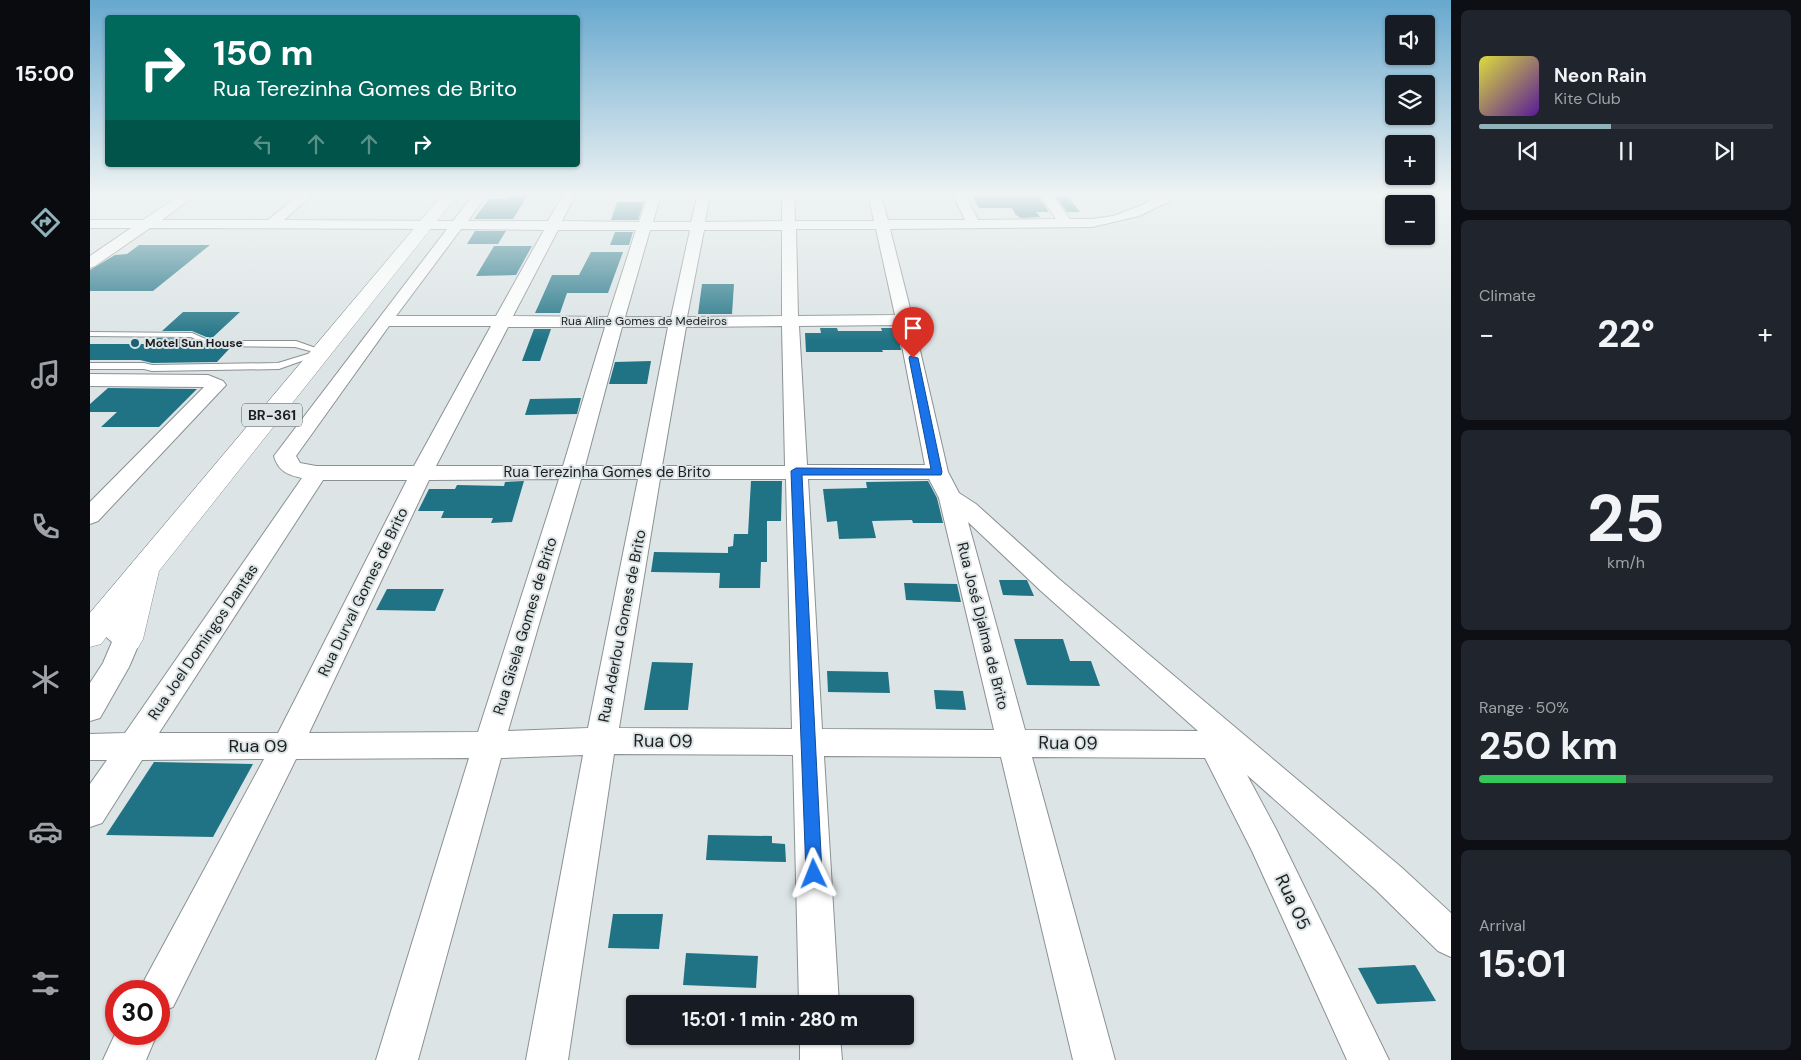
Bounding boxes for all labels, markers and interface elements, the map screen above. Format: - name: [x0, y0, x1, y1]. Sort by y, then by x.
- map controls: [1385, 15, 1435, 245]
- button: sound: [1385, 15, 1435, 65]
- text: 150 m: [213, 30, 313, 76]
- icon: right: [130, 35, 195, 100]
- text: 15:00: [16, 59, 74, 88]
- text: Neon Rain: [1554, 63, 1647, 88]
- text: Rua Terezinha Gomes de Brito: [213, 74, 517, 103]
- button: layers: [1385, 75, 1435, 125]
- text: Kite Club: [1554, 88, 1621, 109]
- icon: left: [249, 130, 277, 158]
- icon: ahead: [302, 130, 330, 158]
- icon: ahead: [355, 130, 383, 158]
- icon: right: [408, 130, 436, 158]
- button: +: [1385, 135, 1435, 185]
- icon: previous: [1514, 137, 1542, 165]
- icon: pause: [1612, 137, 1640, 165]
- icon: next: [1710, 137, 1738, 165]
- button: −: [1385, 195, 1435, 245]
- icon: directions: [28, 205, 63, 240]
- text: Climate: [1479, 285, 1536, 306]
- pin: [892, 307, 934, 358]
- text: 22°: [1597, 309, 1655, 359]
- street label: Rua Aline Gomes de Medeiros: [561, 313, 727, 329]
- icon: arrive: [899, 314, 927, 342]
- text: −: [1479, 316, 1494, 353]
- text: +: [1758, 316, 1773, 353]
- place label: Motel Sun House: [145, 335, 243, 351]
- marker: Motel Sun House: [129, 337, 141, 349]
- icon: music: [28, 357, 63, 392]
- road number: BR-361: [242, 404, 302, 426]
- street label: Rua Terezinha Gomes de Brito: [503, 462, 711, 482]
- text: 25: [1587, 477, 1665, 561]
- street label: Rua Durval Gomes de Brito: [313, 504, 413, 680]
- icon: phone: [28, 509, 63, 544]
- street label: Rua Aderlou Gomes de Brito: [593, 528, 651, 724]
- street label: Rua Gisela Gomes de Brito: [488, 535, 562, 717]
- street label: Rua José Djalma de Brito: [953, 540, 1014, 712]
- text: km/h: [1607, 552, 1645, 573]
- street label: Rua Joel Domingos Dantas: [143, 560, 263, 724]
- icon: climate: [28, 662, 63, 697]
- text: Range · 50%: [1479, 697, 1569, 718]
- text: 250 km: [1479, 721, 1618, 771]
- street label: Rua 09: [633, 728, 693, 754]
- street label: Rua 09: [1038, 730, 1098, 756]
- street label: Rua 09: [228, 734, 288, 758]
- icon: car: [28, 814, 63, 849]
- position arrow: [787, 847, 839, 899]
- street label: Rua 05: [1270, 870, 1316, 934]
- text: Arrival: [1479, 915, 1526, 936]
- text: 15:01: [1479, 939, 1567, 989]
- icon: filters: [28, 966, 63, 1001]
- speed limit sign: 30: [105, 980, 170, 1045]
- text: 15:01 · 1 min · 280 m: [682, 1007, 858, 1032]

